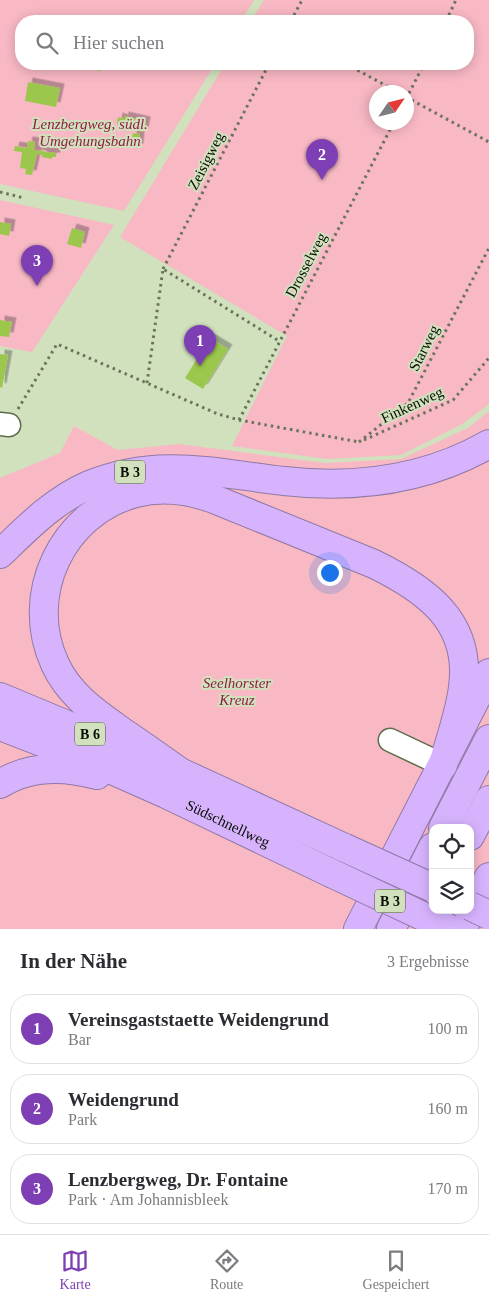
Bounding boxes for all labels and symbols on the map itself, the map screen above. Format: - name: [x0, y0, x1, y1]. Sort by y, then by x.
- north arrow: [369, 85, 414, 130]
- park label: Lenzbergweg, südl. Umgehungsbahn: [31, 116, 148, 149]
- street label: Zeisigweg: [185, 129, 228, 192]
- pin: 2: [306, 139, 338, 180]
- street label: Drosselweg: [282, 230, 330, 300]
- pin: 3: [21, 245, 53, 286]
- street label: Starweg: [406, 322, 443, 374]
- pin: 1: [184, 325, 216, 366]
- street label: Finkenweg: [378, 383, 446, 426]
- road number: B 3: [115, 461, 145, 484]
- your location: [317, 560, 343, 586]
- park label: Seelhorster Kreuz: [203, 675, 271, 708]
- road number: B 6: [75, 722, 105, 746]
- street label: Südschnellweg: [183, 797, 273, 851]
- road number: B 3: [375, 889, 405, 912]

